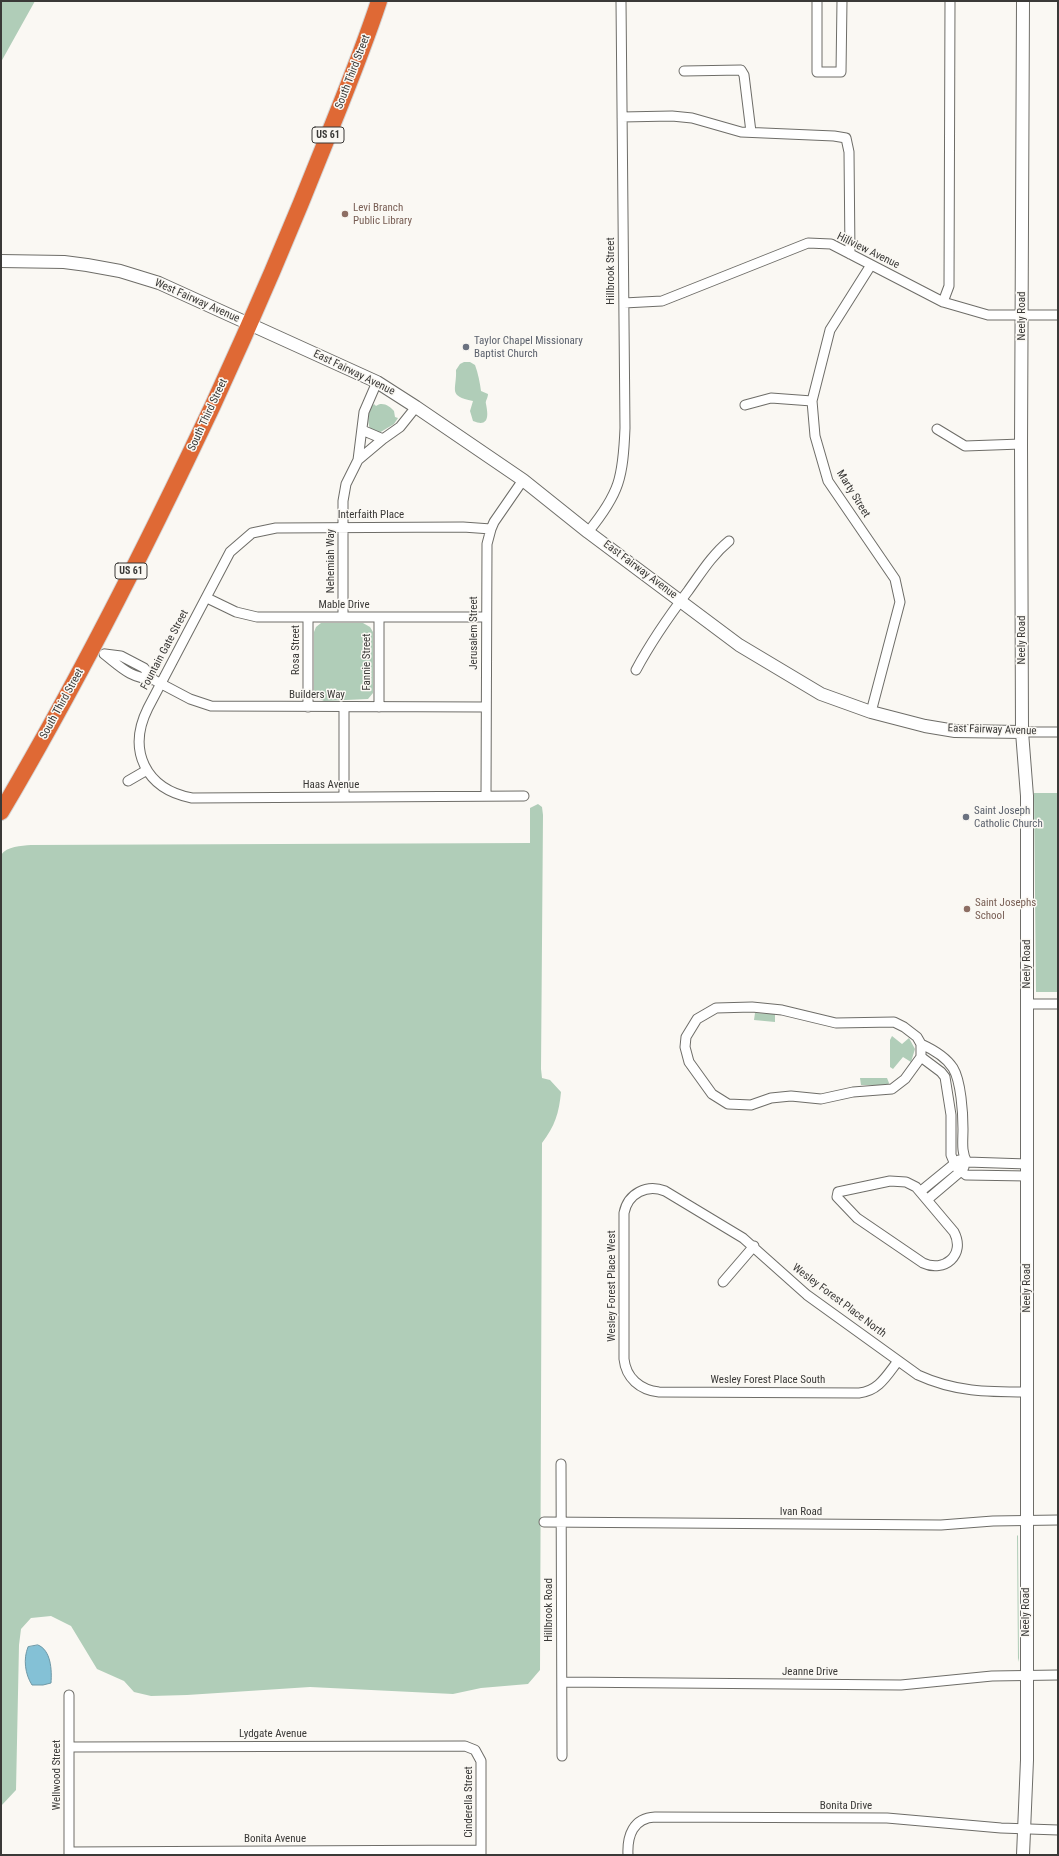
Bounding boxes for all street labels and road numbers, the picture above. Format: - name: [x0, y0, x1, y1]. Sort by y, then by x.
- street label: South Third Street: [333, 33, 373, 111]
- road number: US 61: [312, 127, 344, 143]
- street label: Hillview Avenue: [834, 230, 902, 272]
- street label: Hillbrook Street: [604, 237, 618, 305]
- street label: West Fairway Avenue: [152, 276, 242, 326]
- street label: Neely Road: [1015, 292, 1029, 340]
- street label: East Fairway Avenue: [311, 348, 397, 398]
- street label: South Third Street: [185, 377, 231, 453]
- street label: Marty Street: [833, 468, 873, 520]
- street label: Interfaith Place: [338, 508, 404, 522]
- street label: Nehemiah Way: [324, 529, 338, 593]
- street label: East Fairway Avenue: [600, 538, 680, 602]
- road number: US 61: [115, 563, 147, 579]
- street label: Jerusalem Street: [467, 596, 481, 670]
- street label: Mable Drive: [318, 598, 370, 612]
- street label: Fountain Gate Street: [138, 608, 192, 692]
- street label: Neely Road: [1015, 616, 1029, 664]
- street label: Rosa Street: [289, 625, 303, 675]
- street label: Fannie Street: [360, 633, 374, 691]
- street label: South Third Street: [37, 667, 87, 741]
- street label: Builders Way: [289, 688, 345, 702]
- street label: East Fairway Avenue: [947, 722, 1037, 738]
- street label: Haas Avenue: [303, 778, 359, 792]
- street label: Neely Road: [1020, 940, 1034, 988]
- street label: Wesley Forest Place West: [605, 1230, 619, 1342]
- street label: Wesley Forest Place North: [789, 1261, 889, 1341]
- street label: Neely Road: [1020, 1264, 1034, 1312]
- street label: Wesley Forest Place South: [711, 1373, 825, 1387]
- street label: Ivan Road: [780, 1505, 822, 1519]
- street label: Hillbrook Road: [542, 1578, 556, 1642]
- street label: Neely Road: [1019, 1588, 1033, 1636]
- street label: Jeanne Drive: [782, 1665, 838, 1679]
- street label: Lydgate Avenue: [239, 1727, 307, 1741]
- street label: Wellwood Street: [50, 1740, 64, 1810]
- street label: Cinderella Street: [462, 1766, 476, 1838]
- street label: Bonita Drive: [820, 1799, 872, 1813]
- street label: Bonita Avenue: [244, 1832, 306, 1846]

